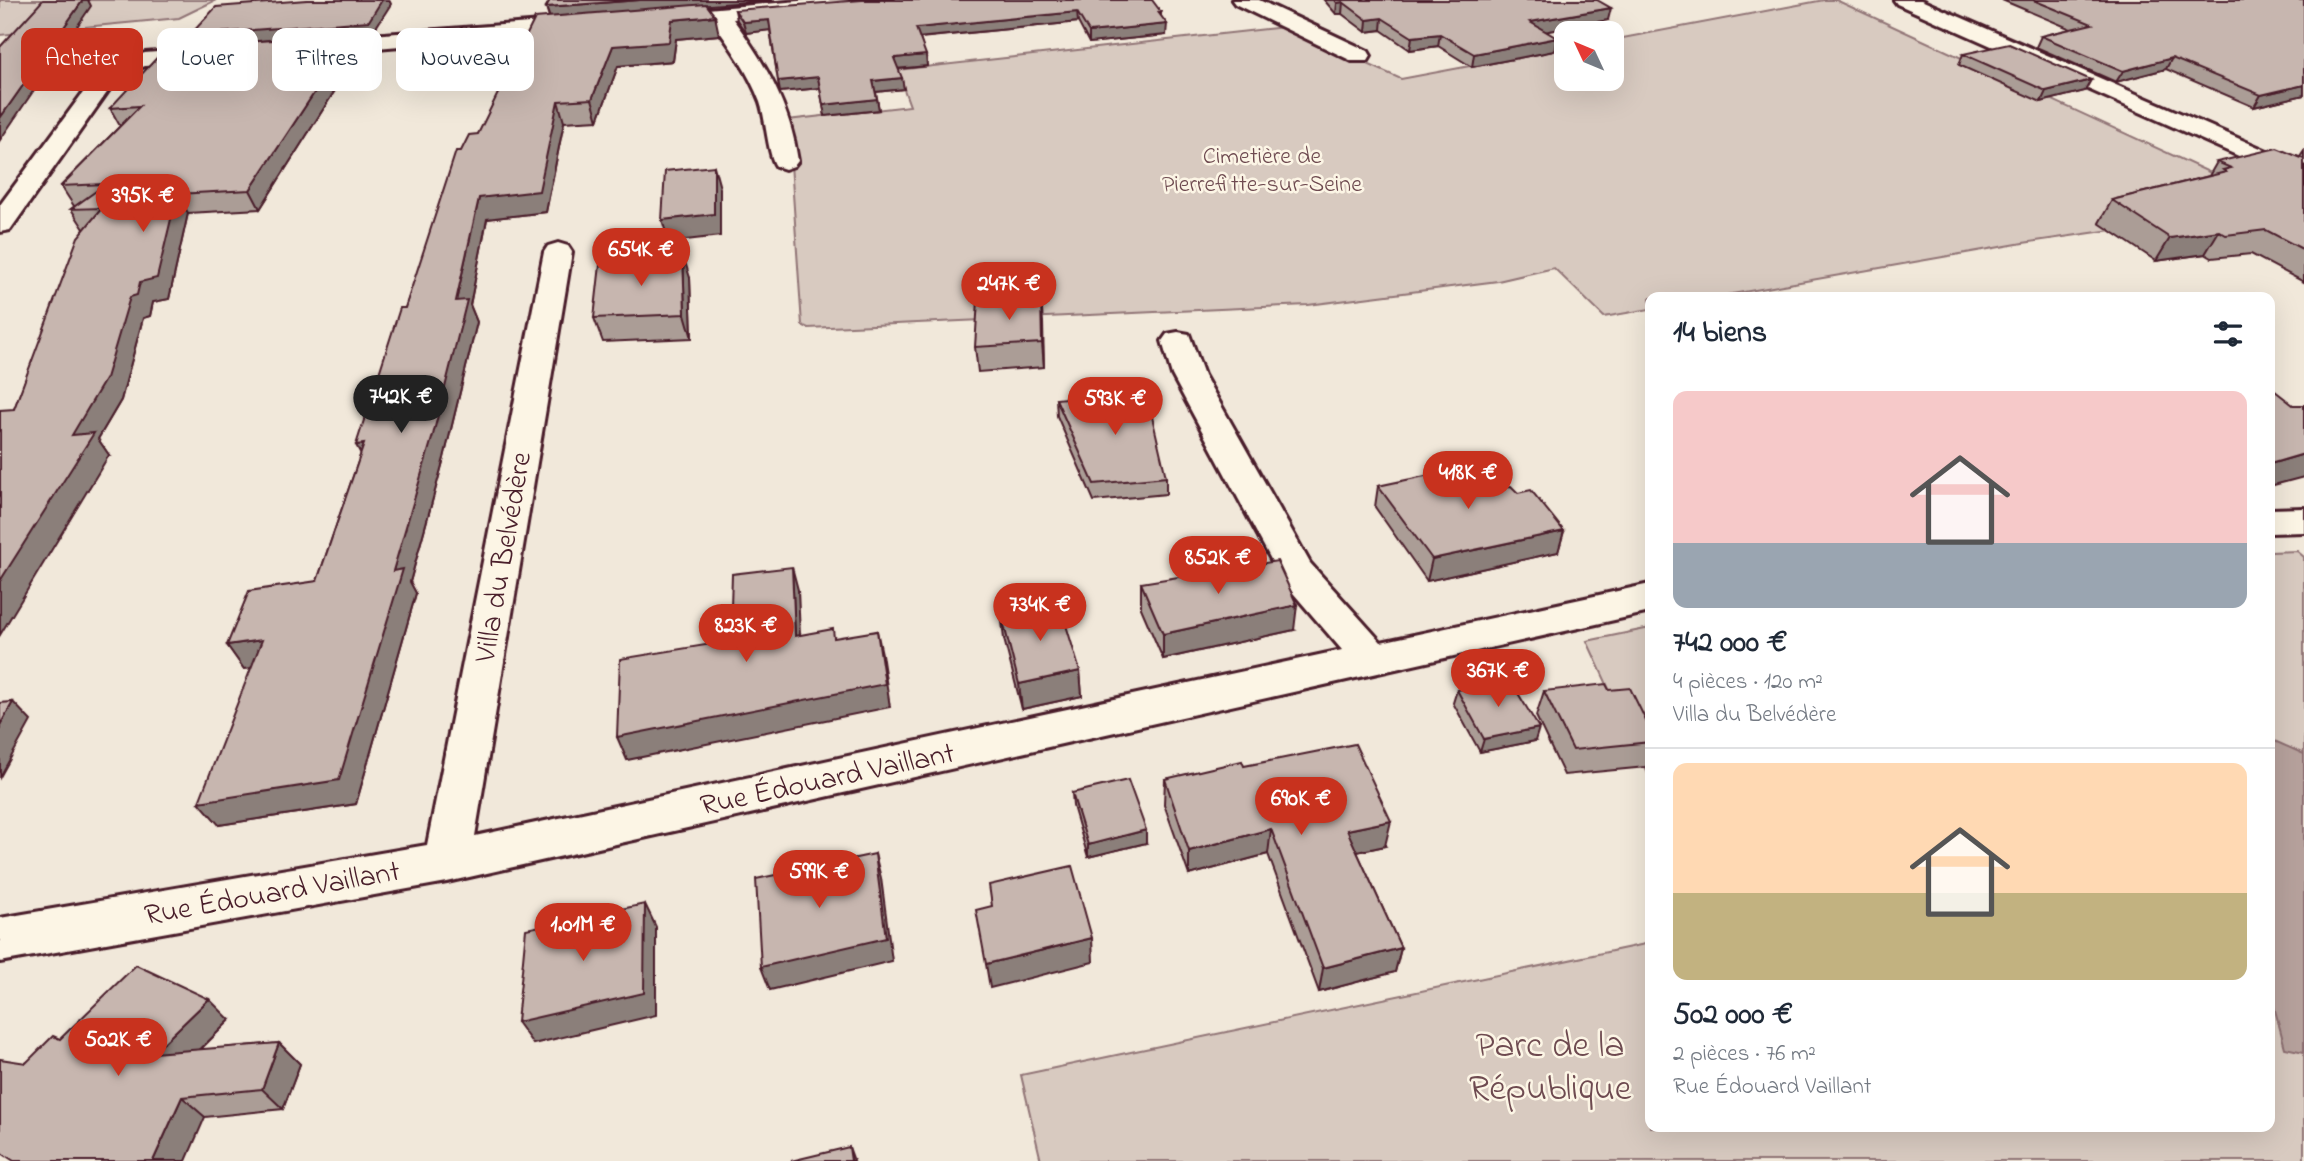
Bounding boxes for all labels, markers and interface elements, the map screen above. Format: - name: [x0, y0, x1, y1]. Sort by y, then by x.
- north arrow: [1554, 21, 1624, 91]
- map controls: [1554, 21, 1624, 91]
- chip: Acheter: [21, 28, 143, 91]
- chip: Louer: [157, 28, 258, 91]
- chip: Filtres: [272, 28, 382, 91]
- chip: Nouveau: [396, 28, 534, 91]
- park label: Cimetière de Pierrefitte-sur-Seine: [1162, 140, 1362, 203]
- pin: 395K €: [86, 174, 200, 234]
- text: 395K €: [112, 180, 174, 213]
- pin: 654K €: [584, 229, 698, 288]
- text: 654K €: [608, 234, 674, 267]
- pin: 247K €: [952, 262, 1066, 322]
- text: 247K €: [977, 268, 1041, 301]
- text: 14 biens: [1673, 312, 1767, 356]
- icon: filters: [2209, 315, 2247, 353]
- pin: 742K €: [344, 376, 458, 435]
- pin: 593K €: [1058, 378, 1172, 437]
- text: 742K €: [369, 381, 433, 414]
- text: 593K €: [1084, 383, 1146, 416]
- icon: home: [1897, 437, 2023, 563]
- street label: Villa du Belvédère: [465, 448, 545, 667]
- pin: 418K €: [1411, 452, 1525, 511]
- text: 418K €: [1439, 457, 1497, 490]
- pin: 852K €: [1161, 536, 1275, 596]
- text: 852K €: [1185, 542, 1251, 575]
- pin: 734K €: [983, 584, 1097, 643]
- text: 734K €: [1009, 589, 1071, 622]
- pin: 823K €: [689, 604, 803, 664]
- text: 823K €: [715, 610, 777, 643]
- text: 742 000 €: [1673, 622, 1787, 666]
- pin: 367K €: [1441, 650, 1555, 709]
- text: 367K €: [1467, 655, 1529, 688]
- text: 4 pièces · 120 m²: [1673, 666, 1823, 699]
- text: Villa du Belvédère: [1673, 699, 1836, 732]
- street label: Rue Édouard Vaillant: [696, 732, 959, 829]
- pin: 690K €: [1244, 778, 1358, 837]
- text: 690K €: [1271, 783, 1331, 816]
- icon: home: [1897, 809, 2023, 935]
- pin: 599K €: [762, 850, 876, 910]
- street label: Rue Édouard Vaillant: [141, 851, 404, 939]
- text: 599K €: [789, 856, 849, 889]
- pin: 1.01M €: [518, 904, 648, 963]
- text: 1.01M €: [551, 909, 616, 942]
- text: 502 000 €: [1673, 994, 1793, 1038]
- pin: 502K €: [61, 1018, 175, 1078]
- park label: Parc de la République: [1469, 1020, 1632, 1117]
- text: 502K €: [84, 1024, 152, 1057]
- text: 2 pièces · 76 m²: [1673, 1038, 1816, 1071]
- text: Rue Édouard Vaillant: [1673, 1071, 1872, 1104]

